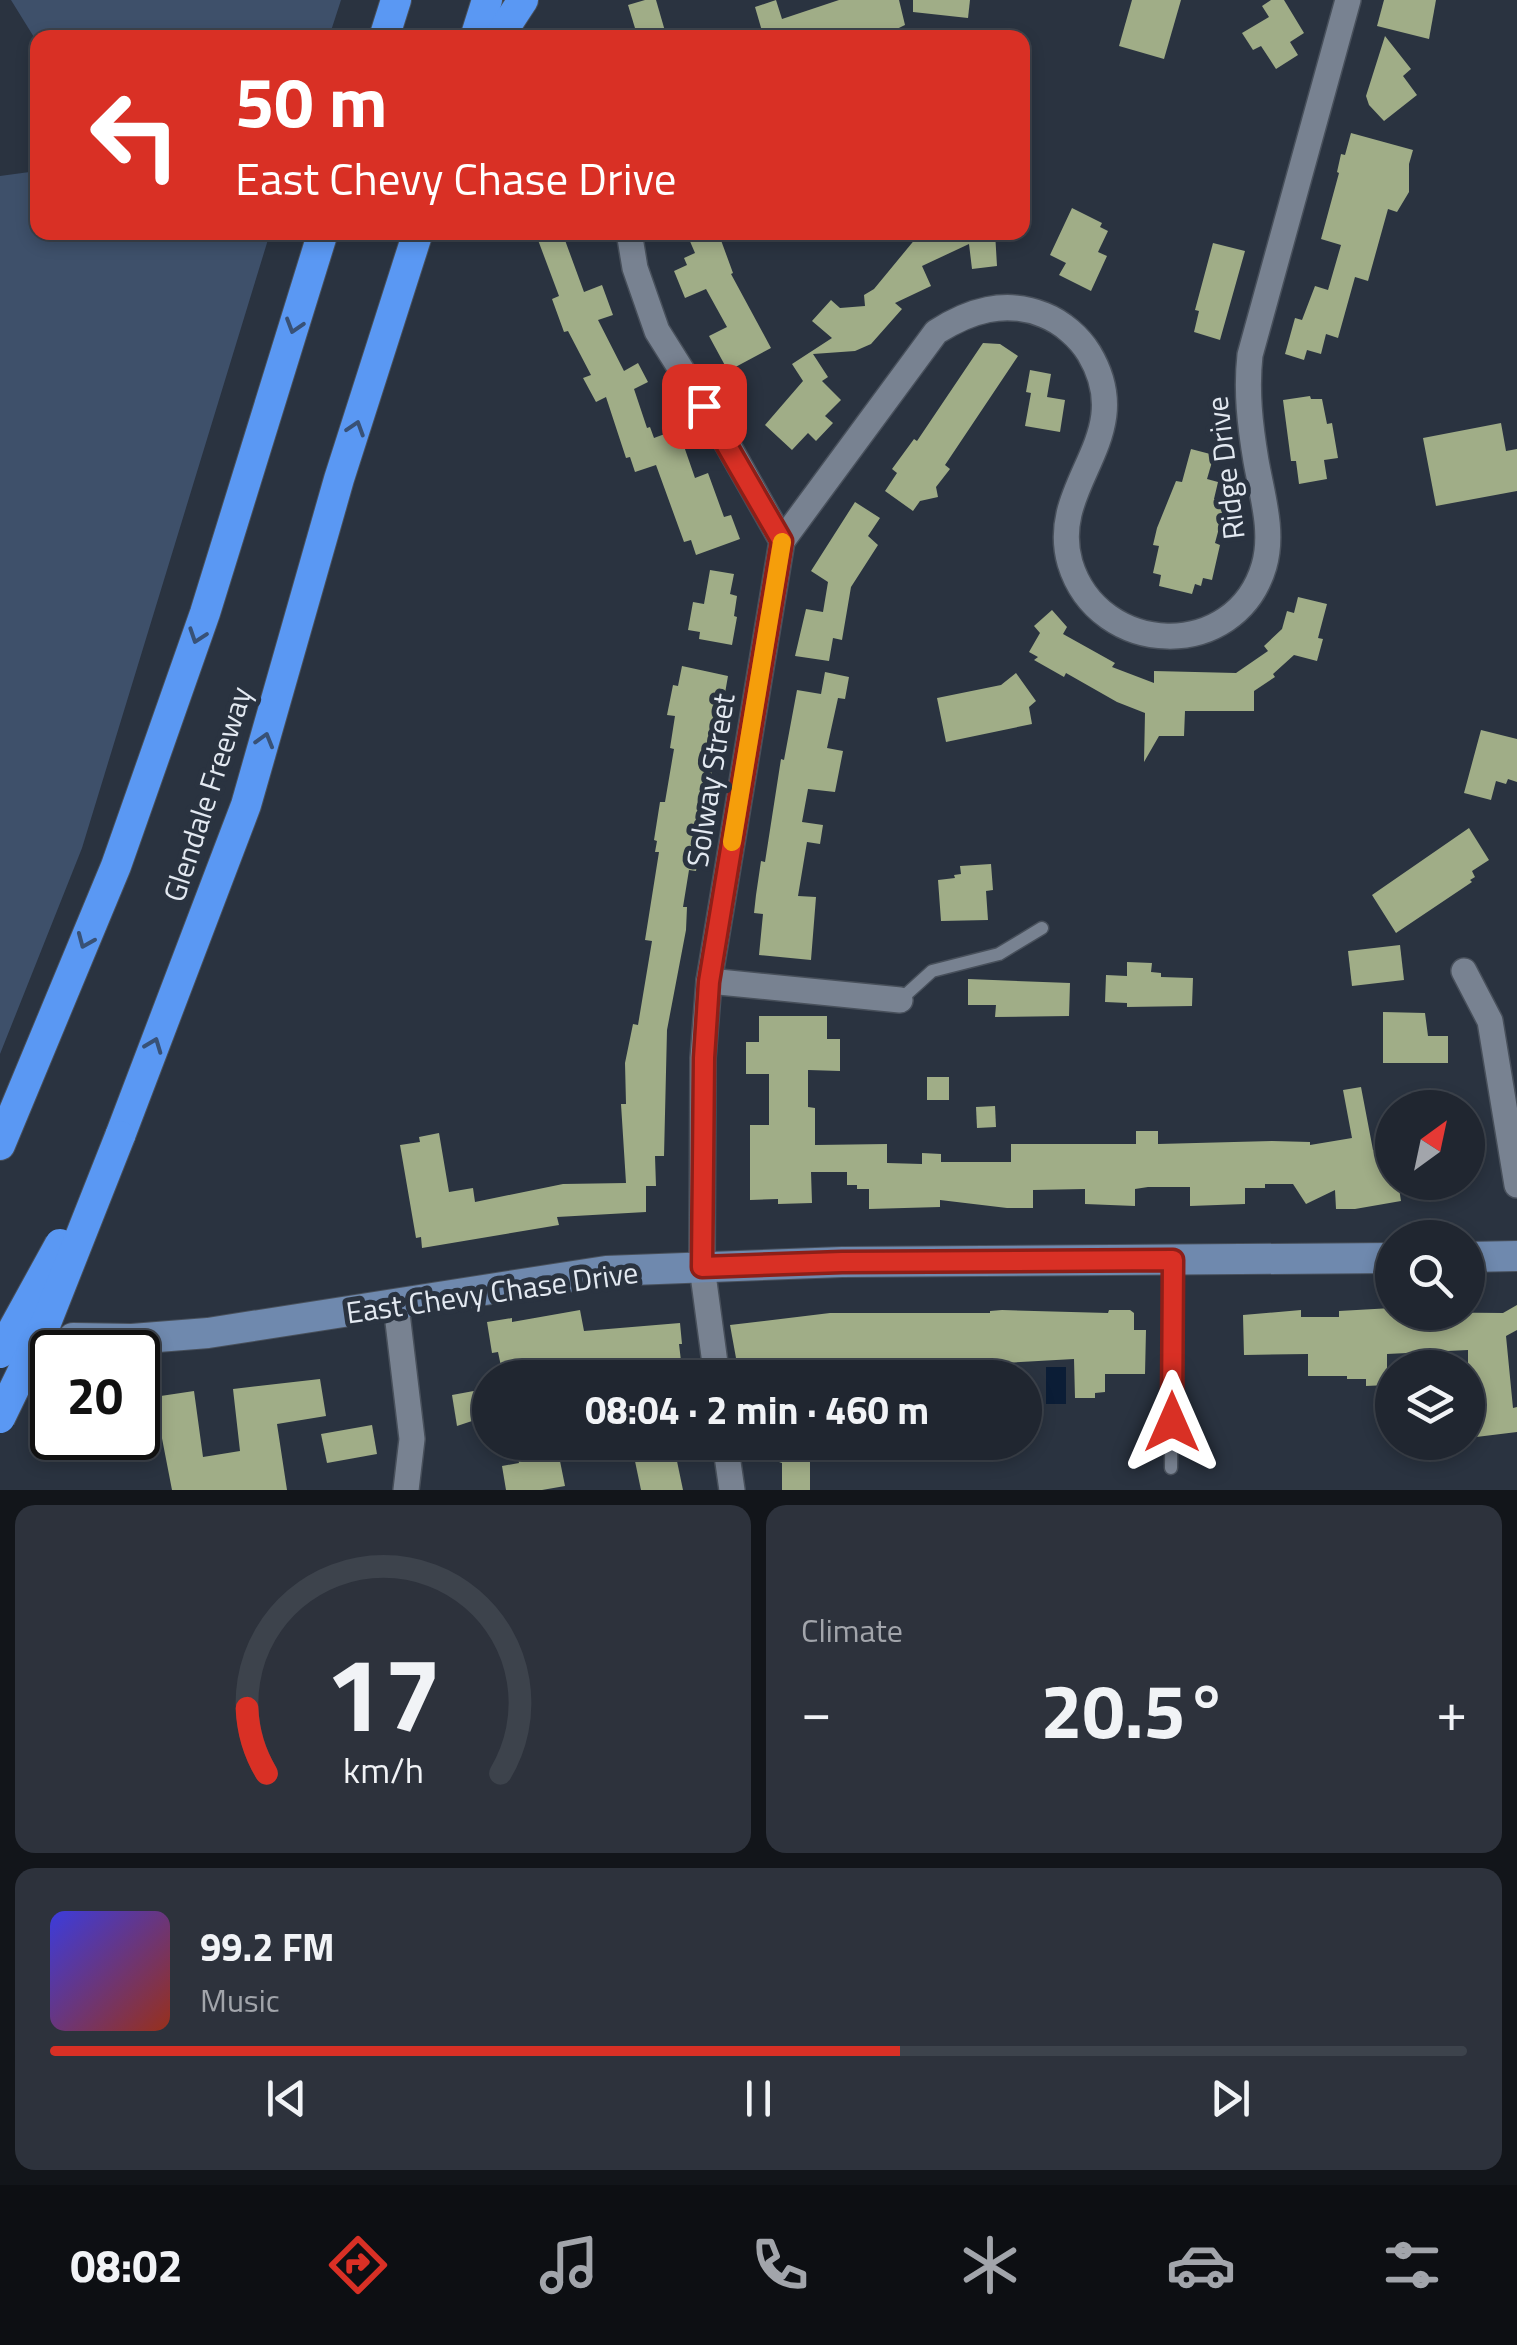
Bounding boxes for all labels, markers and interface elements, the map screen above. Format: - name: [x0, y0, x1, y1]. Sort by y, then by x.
- text: 50 m: [235, 48, 388, 154]
- icon: left: [70, 70, 200, 200]
- text: East Chevy Chase Drive: [235, 144, 677, 212]
- one-way arrow: [285, 316, 306, 333]
- pin: [662, 364, 747, 449]
- icon: arrive: [677, 379, 732, 434]
- street label: Ridge Drive: [1193, 394, 1257, 542]
- one-way arrow: [344, 420, 364, 437]
- one-way arrow: [188, 626, 209, 643]
- street label: Glendale Freeway: [151, 681, 263, 907]
- street label: Solway Street: [674, 689, 746, 870]
- one-way arrow: [253, 732, 274, 749]
- one-way arrow: [77, 931, 97, 949]
- one-way arrow: [143, 1038, 163, 1055]
- north arrow: [1375, 1090, 1485, 1200]
- map controls: [1375, 1090, 1485, 1460]
- button: search: [1375, 1220, 1485, 1330]
- street label: East Chevy Chase Drive: [343, 1249, 641, 1335]
- speed limit sign: 20: [30, 1330, 160, 1460]
- button: layers: [1375, 1350, 1485, 1460]
- position arrow: [1120, 1370, 1224, 1474]
- text: 08:04 · 2 min · 460 m: [585, 1381, 929, 1439]
- text: Climate: [801, 1606, 903, 1654]
- text: 17: [325, 1613, 441, 1771]
- text: 20.5°: [1040, 1653, 1228, 1767]
- text: −: [801, 1669, 832, 1752]
- text: +: [1436, 1669, 1467, 1752]
- text: km/h: [343, 1742, 423, 1797]
- text: 99.2 FM: [200, 1918, 335, 1976]
- text: Music: [200, 1976, 280, 2024]
- icon: previous: [259, 2071, 314, 2126]
- icon: pause: [731, 2071, 786, 2126]
- icon: next: [1203, 2071, 1258, 2126]
- icon: directions: [323, 2230, 393, 2300]
- icon: music: [534, 2230, 604, 2300]
- icon: phone: [745, 2230, 815, 2300]
- icon: climate: [955, 2230, 1025, 2300]
- icon: car: [1166, 2230, 1236, 2300]
- icon: filters: [1377, 2230, 1447, 2300]
- text: 08:02: [70, 2231, 183, 2299]

